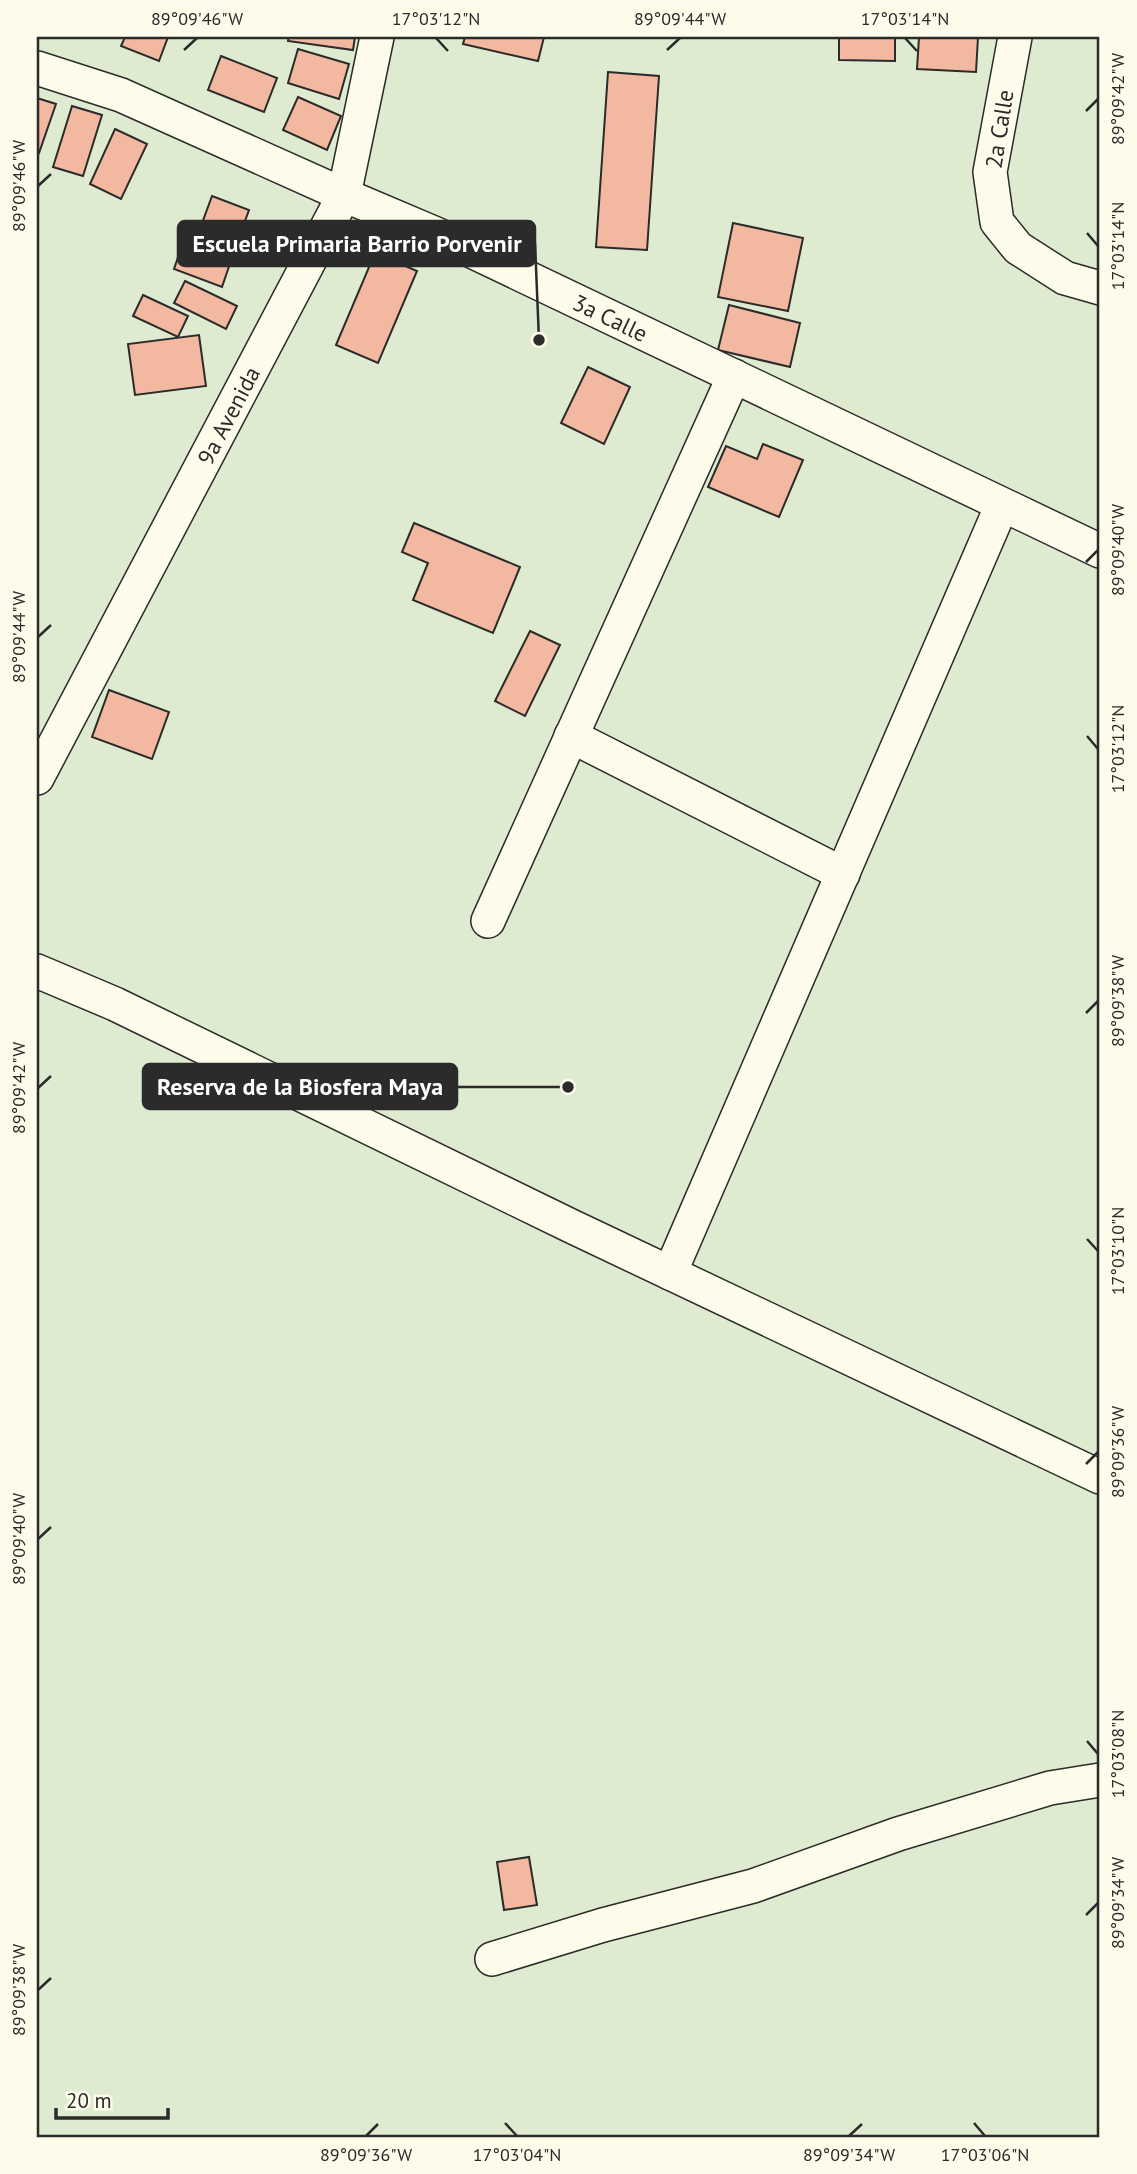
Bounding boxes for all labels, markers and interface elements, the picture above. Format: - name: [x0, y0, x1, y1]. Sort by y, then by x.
- text: 89°09'46"W: [151, 7, 243, 30]
- text: 17°03'12"N: [392, 7, 480, 30]
- text: 89°09'44"W: [634, 7, 726, 30]
- text: 17°03'14"N: [861, 7, 949, 30]
- text: 89°09'42"W: [1106, 53, 1129, 145]
- street label: 2a Calle: [978, 88, 1020, 170]
- text: 89°09'46"W: [7, 140, 30, 232]
- text: 17°03'14"N: [1106, 202, 1129, 290]
- callout: Escuela Primaria Barrio Porvenir: [178, 221, 535, 266]
- text: Escuela Primaria Barrio Porvenir: [192, 228, 522, 259]
- street label: 3a Calle: [568, 287, 653, 348]
- street label: 9a Avenida: [190, 361, 266, 469]
- text: 89°09'40"W: [1106, 504, 1129, 596]
- text: 89°09'44"W: [7, 591, 30, 683]
- text: 17°03'12"N: [1106, 705, 1129, 793]
- text: 89°09'38"W: [1106, 955, 1129, 1047]
- text: 89°09'42"W: [7, 1042, 30, 1134]
- callout: Reserva de la Biosfera Maya: [143, 1064, 457, 1109]
- text: Reserva de la Biosfera Maya: [157, 1071, 443, 1102]
- text: 17°03'10"N: [1106, 1207, 1129, 1295]
- text: 89°09'36"W: [1106, 1406, 1129, 1498]
- text: 89°09'40"W: [7, 1493, 30, 1585]
- text: 17°03'08"N: [1106, 1710, 1129, 1798]
- text: 89°09'34"W: [1106, 1857, 1129, 1949]
- text: 89°09'38"W: [7, 1944, 30, 2036]
- scale bar: [56, 2076, 168, 2120]
- text: 20 m: [66, 2087, 112, 2114]
- text: 89°09'36"W: [320, 2143, 412, 2166]
- text: 17°03'04"N: [473, 2143, 561, 2166]
- text: 89°09'34"W: [803, 2143, 895, 2166]
- text: 17°03'06"N: [941, 2143, 1029, 2166]

